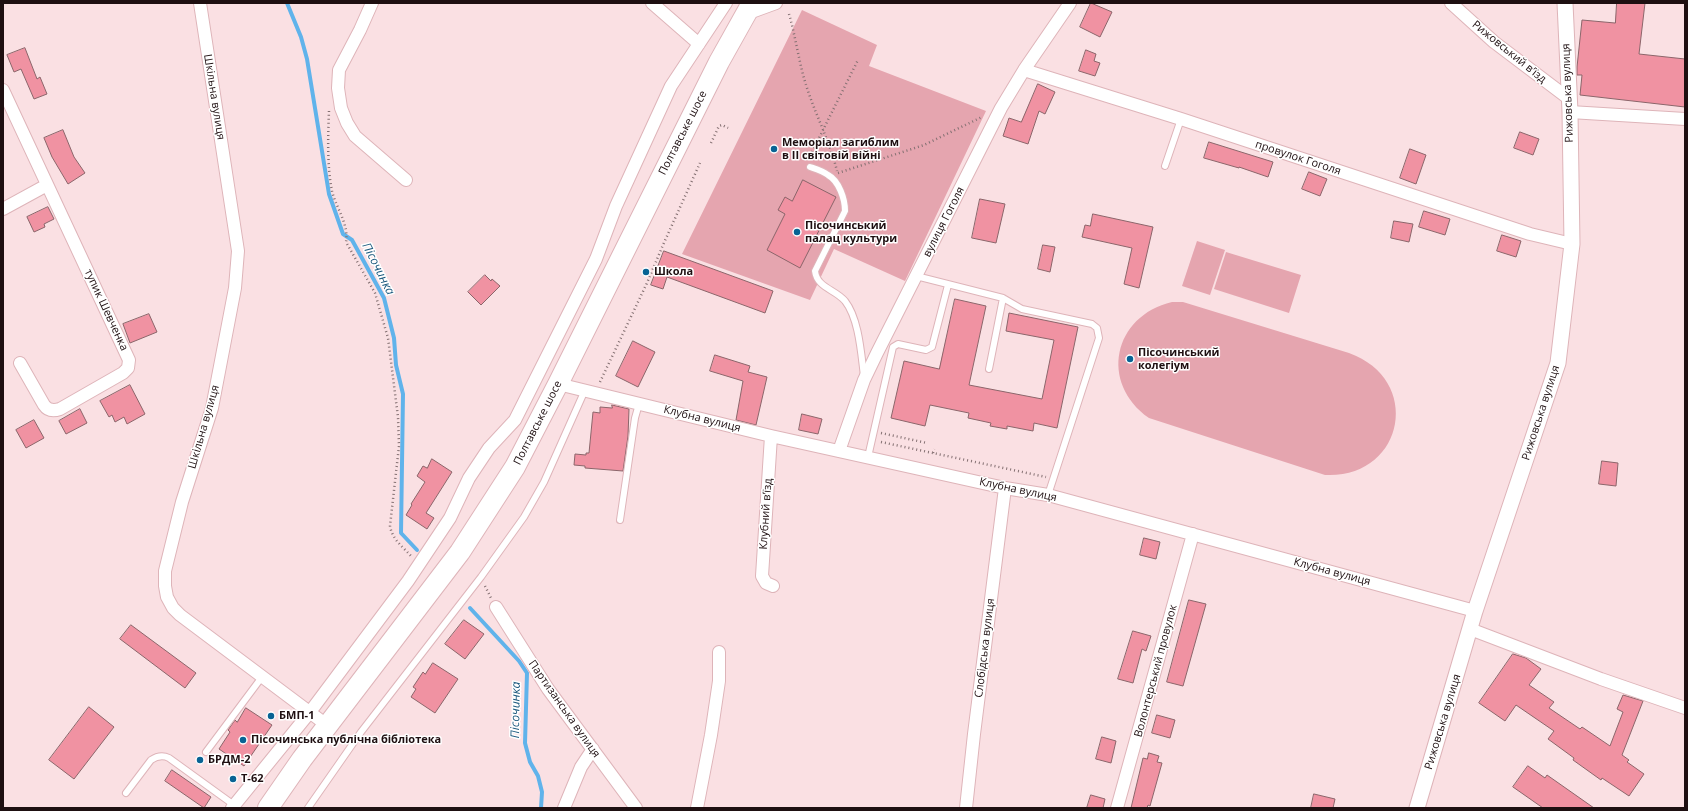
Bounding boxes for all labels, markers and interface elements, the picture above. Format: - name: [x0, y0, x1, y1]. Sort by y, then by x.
- street label: Рижовський в’їзд: [1469, 18, 1549, 86]
- street label: Рижовська вулиця: [1560, 43, 1576, 143]
- street label: Шкільна вулиця: [201, 53, 227, 141]
- street label: Полтавське шосе: [656, 89, 710, 177]
- place label: Меморіал загиблим в II світовій війні: [782, 136, 899, 162]
- street label: провулок Гоголя: [1253, 138, 1343, 178]
- marker: Меморіал загиблим в II світовій війні: [769, 144, 779, 154]
- street label: вулиця Гоголя: [921, 185, 967, 259]
- place label: Пісочинський палац культури: [805, 219, 897, 245]
- marker: Пісочинський палац культури: [792, 227, 802, 237]
- water label: Пісочинка: [359, 240, 397, 298]
- place label: Школа: [654, 265, 693, 279]
- street label: тупик Шевченка: [81, 267, 131, 353]
- marker: Школа: [641, 267, 651, 277]
- place label: Пісочинський колегіум: [1138, 346, 1220, 372]
- marker: Пісочинський колегіум: [1125, 354, 1135, 364]
- street label: Рижовська вулиця: [1519, 364, 1563, 462]
- street label: Полтавське шосе: [511, 379, 565, 467]
- street label: Шкільна вулиця: [186, 384, 222, 470]
- street label: Клубна вулиця: [662, 403, 742, 435]
- street label: Клубна вулиця: [978, 475, 1058, 505]
- street label: Клубний в’їзд: [757, 478, 775, 550]
- street label: Клубна вулиця: [1292, 555, 1372, 589]
- street label: Слобідська вулиця: [972, 598, 998, 698]
- street label: Волонтерський провулок: [1132, 603, 1180, 739]
- street label: Партизанська вулиця: [525, 658, 603, 760]
- street label: Рижовська вулиця: [1422, 673, 1464, 771]
- water label: Пісочинка: [508, 682, 524, 738]
- place label: БМП-1: [279, 709, 314, 723]
- marker: БМП-1: [266, 711, 276, 721]
- place label: Пісочинська публічна бібліотека: [251, 733, 441, 747]
- marker: Пісочинська публічна бібліотека: [238, 735, 248, 745]
- place label: БРДМ-2: [208, 753, 251, 767]
- marker: БРДМ-2: [195, 755, 205, 765]
- place label: Т-62: [241, 772, 263, 786]
- marker: Т-62: [228, 774, 238, 784]

